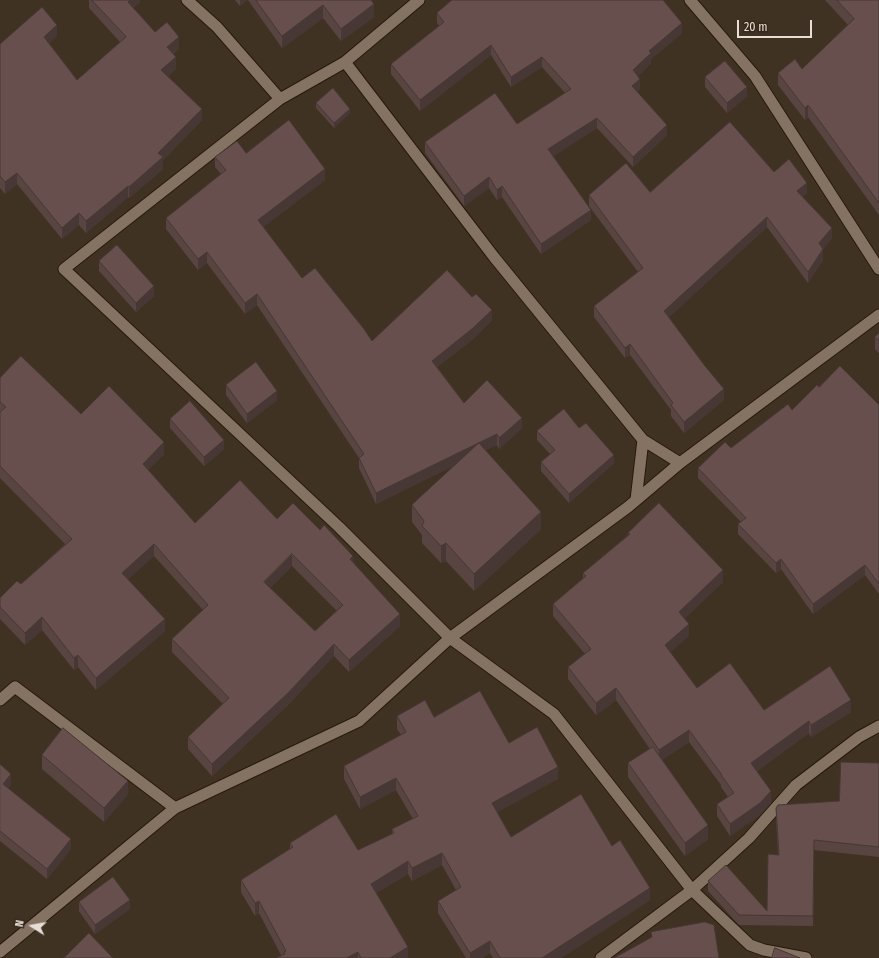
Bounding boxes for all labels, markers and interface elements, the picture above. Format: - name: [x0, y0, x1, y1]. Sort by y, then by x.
- scale bar: [739, 12, 814, 38]
- text: 20 m: [744, 20, 768, 34]
- north arrow: [12, 906, 52, 946]
- text: N: [13, 919, 27, 928]

